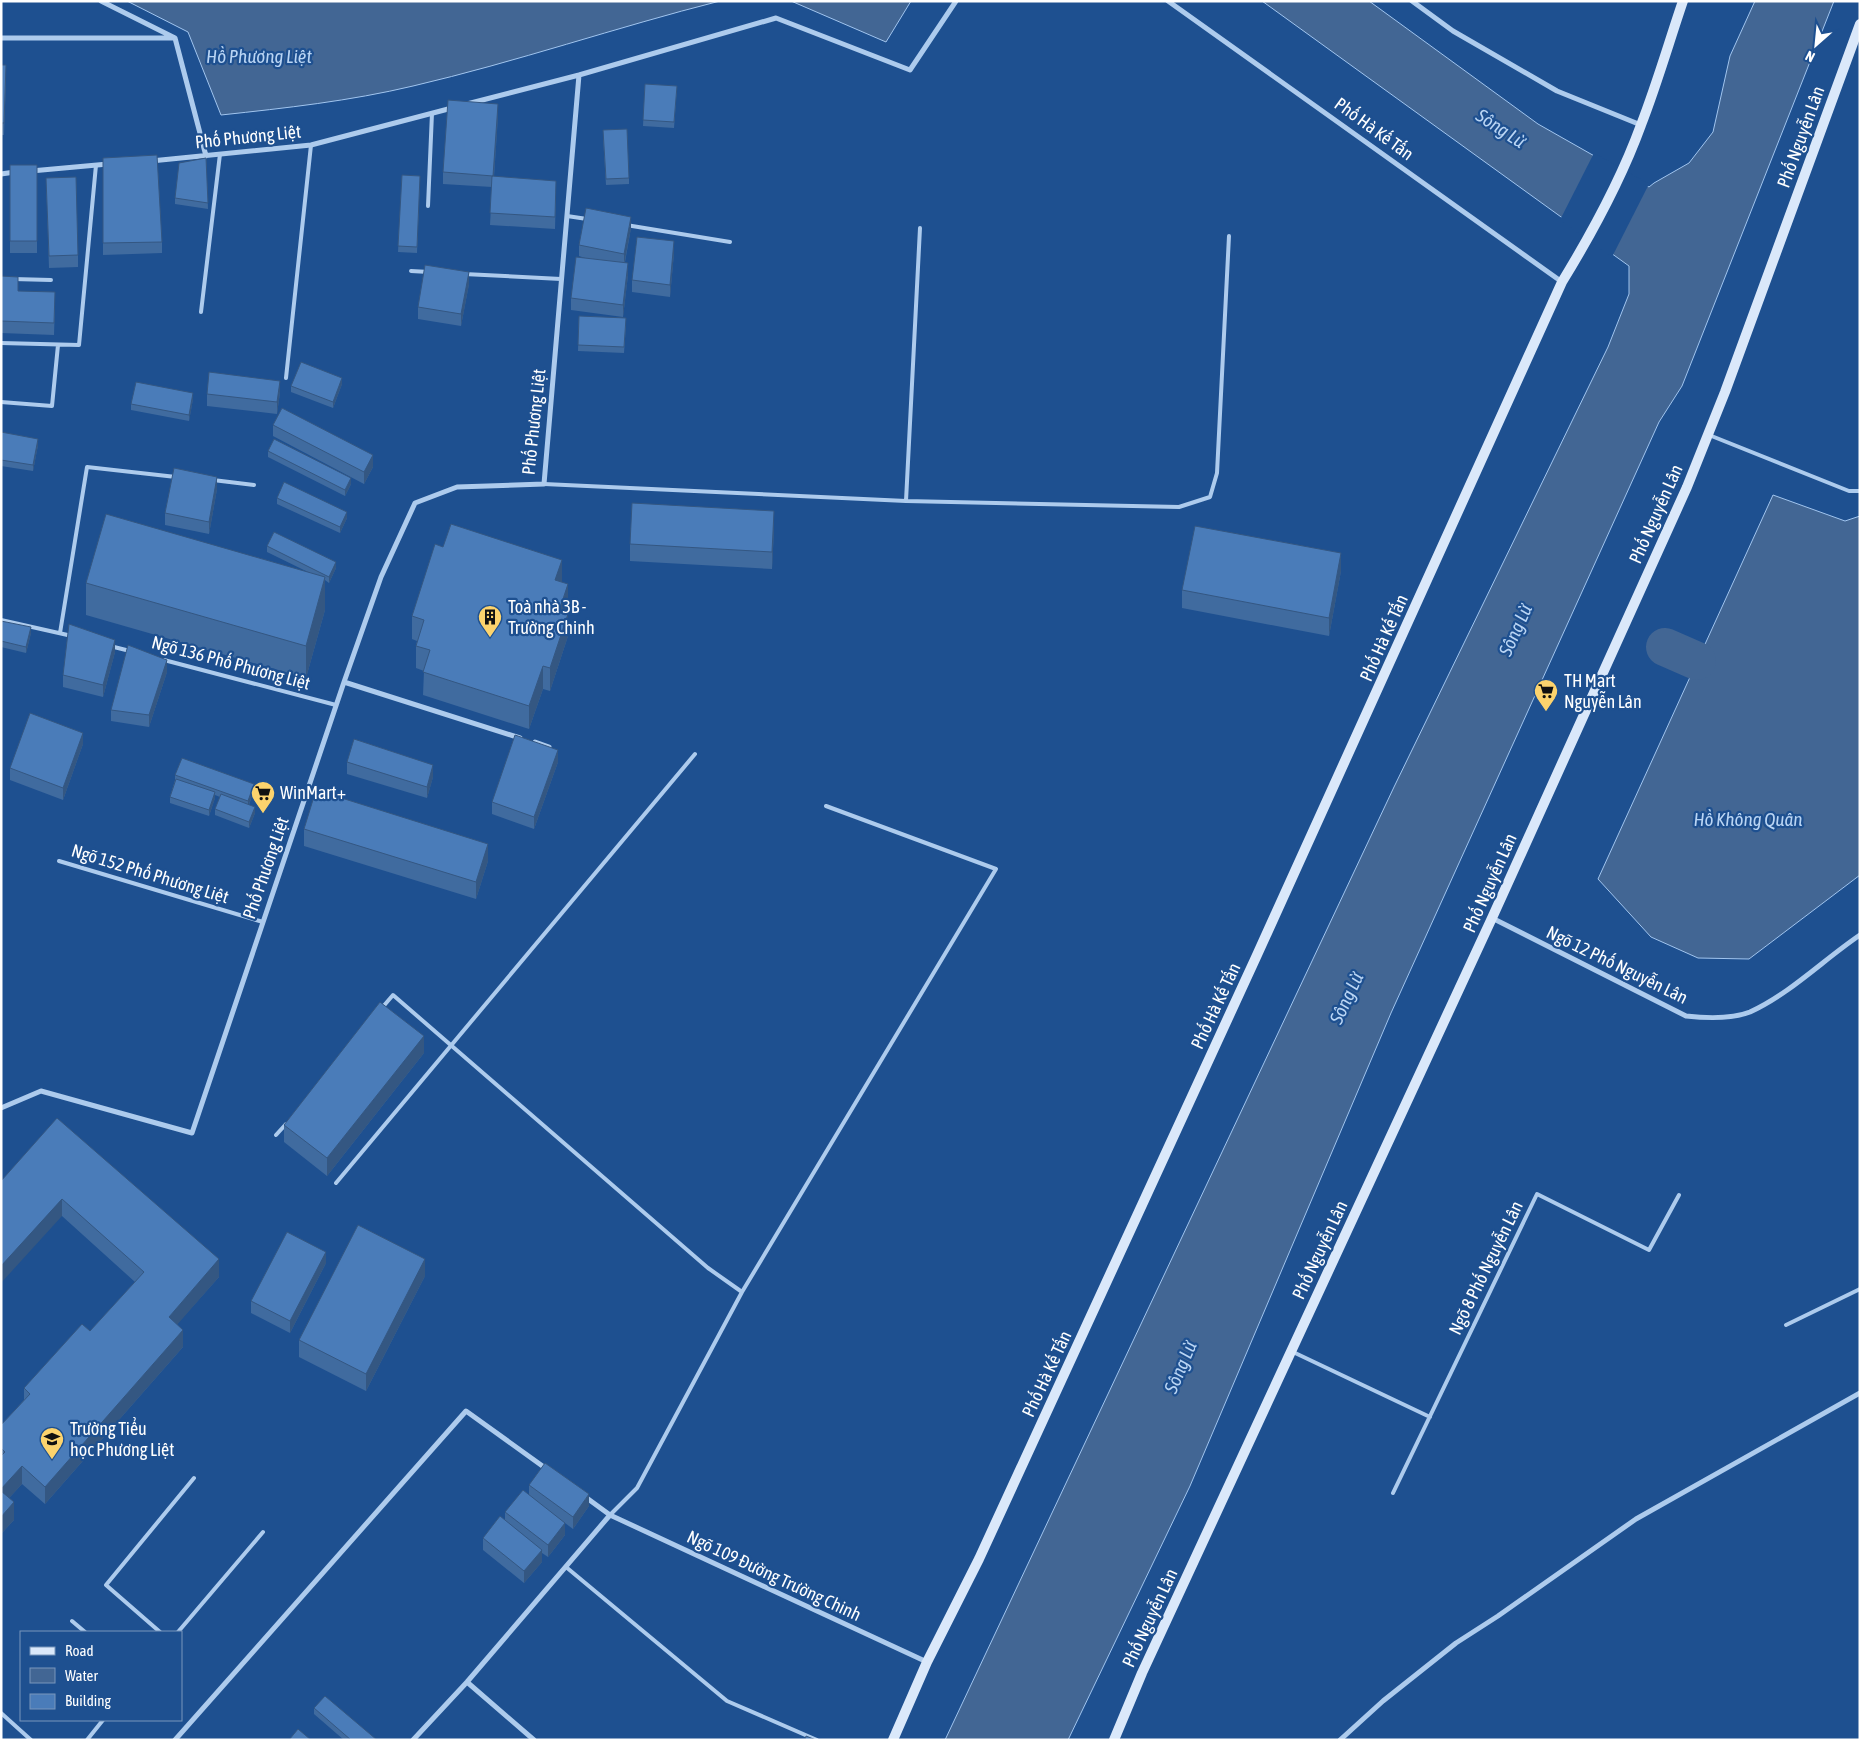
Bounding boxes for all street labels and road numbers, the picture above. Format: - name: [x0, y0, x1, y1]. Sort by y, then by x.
- street label: Phố Nguyễn Lân: [1772, 83, 1829, 190]
- street label: Phố Hà Kế Tấn: [1331, 92, 1419, 164]
- street label: Phố Phương Liệt: [194, 119, 302, 153]
- street label: Phố Phương Liệt: [516, 368, 550, 476]
- street label: Phố Nguyễn Lân: [1623, 461, 1687, 567]
- street label: Phố Hà Kế Tấn: [1354, 591, 1412, 684]
- street label: Ngõ 136 Phố Phương Liệt: [150, 630, 313, 694]
- street label: Phố Phương Liệt: [237, 814, 293, 922]
- street label: Phố Nguyễn Lân: [1457, 830, 1521, 936]
- street label: Ngõ 152 Phố Phương Liệt: [69, 839, 232, 907]
- street label: Ngõ 12 Phố Nguyễn Lân: [1543, 920, 1692, 1008]
- street label: Phố Hà Kế Tấn: [1186, 959, 1245, 1052]
- street label: Phố Nguyễn Lân: [1287, 1197, 1352, 1302]
- street label: Ngõ 8 Phố Nguyễn Lân: [1443, 1197, 1527, 1338]
- street label: Phố Hà Kế Tấn: [1017, 1327, 1076, 1420]
- street label: Ngõ 109 Đường Trường Chinh: [684, 1526, 865, 1625]
- street label: Phố Nguyễn Lân: [1117, 1565, 1182, 1670]

